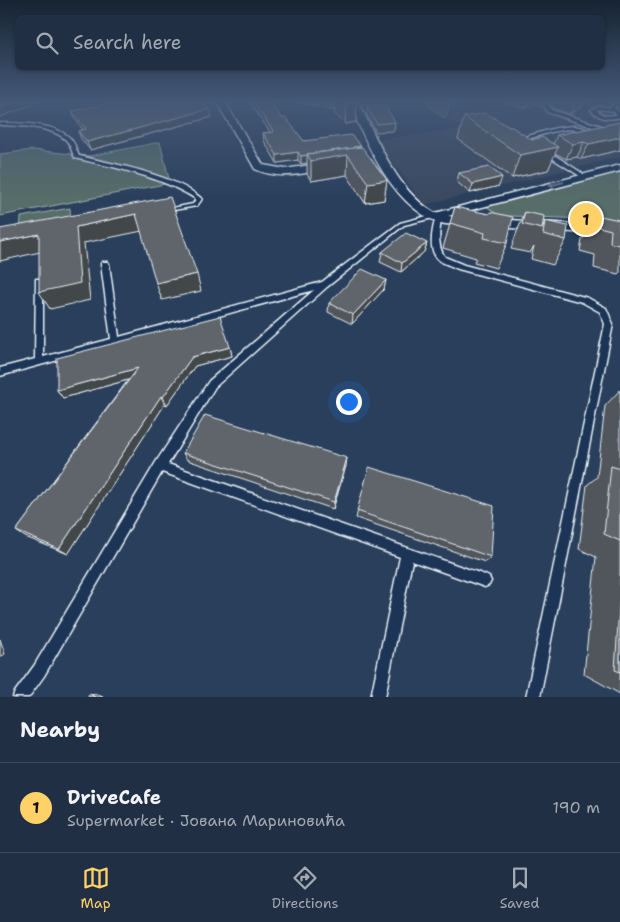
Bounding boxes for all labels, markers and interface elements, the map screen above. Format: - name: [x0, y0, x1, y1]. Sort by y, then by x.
- search box: [15, 15, 605, 70]
- icon: search: [33, 29, 61, 57]
- text: Search here: [73, 30, 182, 55]
- one-way arrow: [548, 180, 564, 189]
- pin: 1: [570, 200, 602, 238]
- your location: [336, 389, 362, 415]
- text: Nearby: [20, 716, 100, 744]
- text: DriveCafe: [67, 785, 161, 810]
- text: 1: [32, 797, 40, 818]
- text: 190 m: [553, 797, 600, 818]
- text: Supermarket · Јована Мариновића: [67, 810, 345, 831]
- tab: Map: [81, 864, 111, 912]
- tab: Directions: [272, 864, 338, 912]
- tab: Saved: [500, 864, 539, 912]

